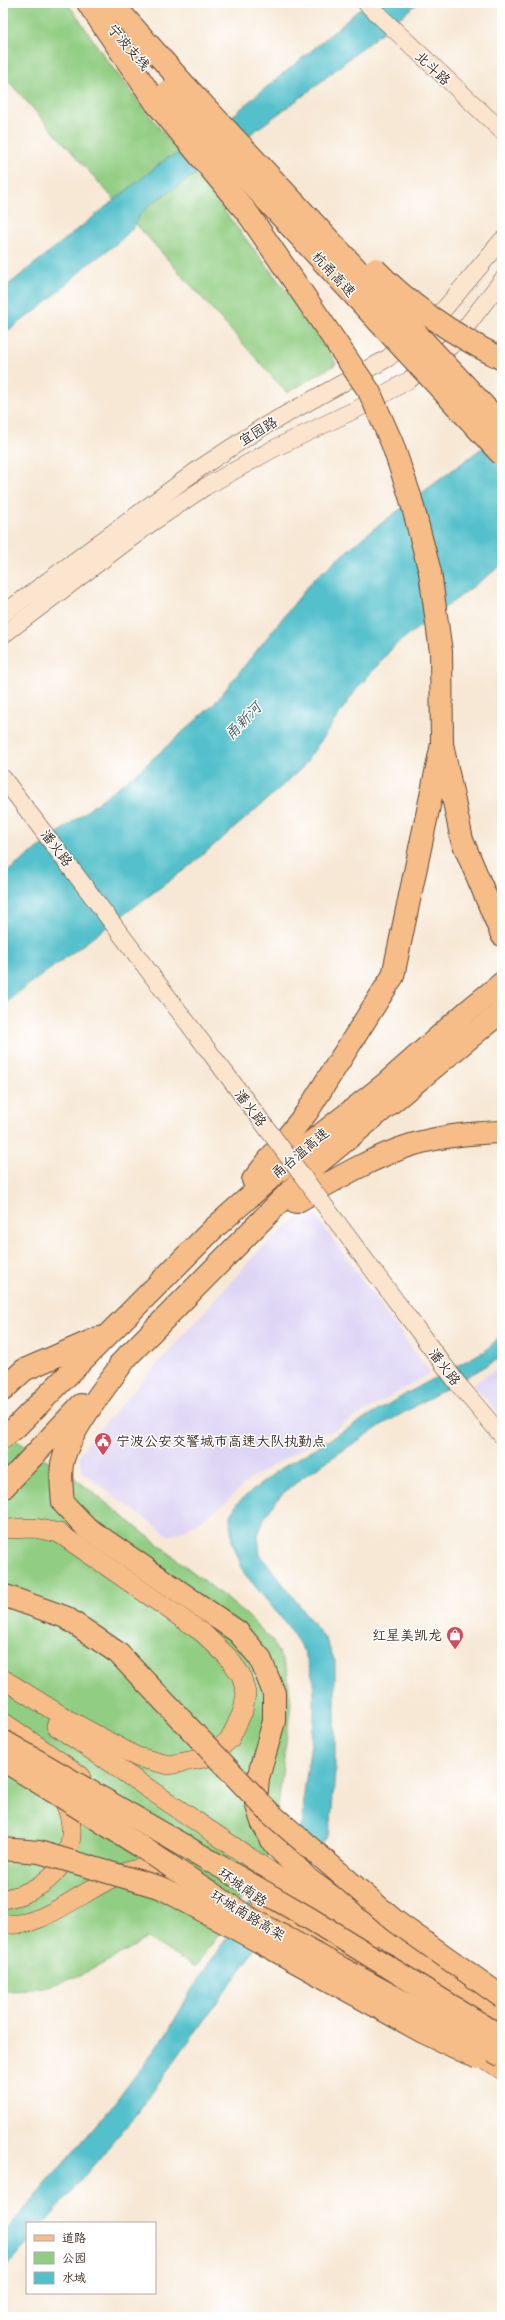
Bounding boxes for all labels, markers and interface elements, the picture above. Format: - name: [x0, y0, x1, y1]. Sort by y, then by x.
- street label: 宁波支线: [102, 20, 154, 75]
- street label: 北斗路: [410, 47, 454, 90]
- street label: 杭甬高速: [307, 247, 360, 302]
- street label: 宜园路: [235, 412, 282, 451]
- water label: 甬新河: [220, 696, 269, 745]
- street label: 潘火路: [36, 826, 77, 871]
- street label: 潘火路: [230, 1086, 271, 1131]
- street label: 甬台温高速: [267, 1124, 334, 1184]
- street label: 潘火路: [424, 1345, 465, 1390]
- public building icon: 宁波公安交警城市高速大队执勤点: [93, 1431, 113, 1456]
- place label: 宁波公安交警城市高速大队执勤点: [116, 1432, 326, 1452]
- shop icon: 红星美凯龙: [445, 1625, 465, 1650]
- place label: 红星美凯龙: [372, 1626, 442, 1646]
- street label: 环城南路: [214, 1864, 271, 1912]
- street label: 环城南路高架: [206, 1886, 289, 1946]
- legend: [26, 2222, 156, 2294]
- text: 道路: [62, 2230, 86, 2247]
- text: 公园: [62, 2250, 86, 2267]
- text: 水域: [62, 2270, 86, 2287]

